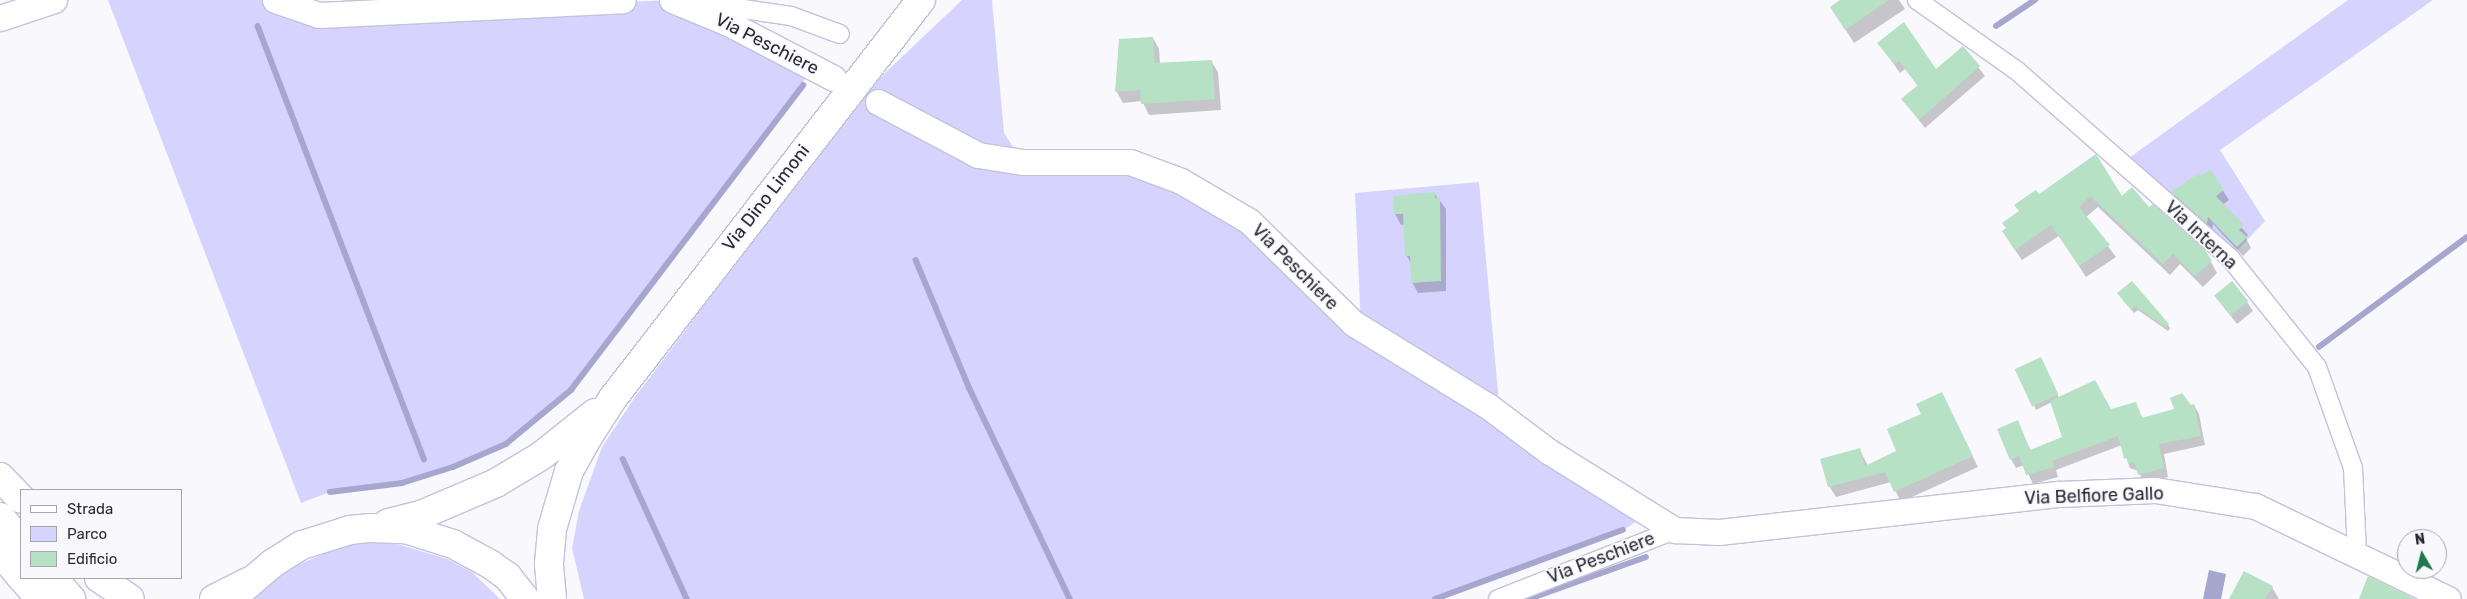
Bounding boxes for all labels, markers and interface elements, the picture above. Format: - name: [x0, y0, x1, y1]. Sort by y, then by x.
- street label: Via Peschiere: [712, 9, 822, 79]
- street label: Via Dino Limoni: [718, 141, 814, 255]
- street label: Via Interna: [2160, 196, 2242, 274]
- street label: Via Peschiere: [1247, 219, 1343, 315]
- street label: Via Belfiore Gallo: [2024, 483, 2164, 509]
- legend: [20, 489, 182, 579]
- text: Strada: [67, 500, 113, 518]
- text: Parco: [67, 525, 107, 543]
- street label: Via Peschiere: [1544, 528, 1658, 588]
- north arrow: [2397, 529, 2447, 579]
- text: N: [2414, 531, 2426, 549]
- text: Edificio: [67, 550, 117, 568]

